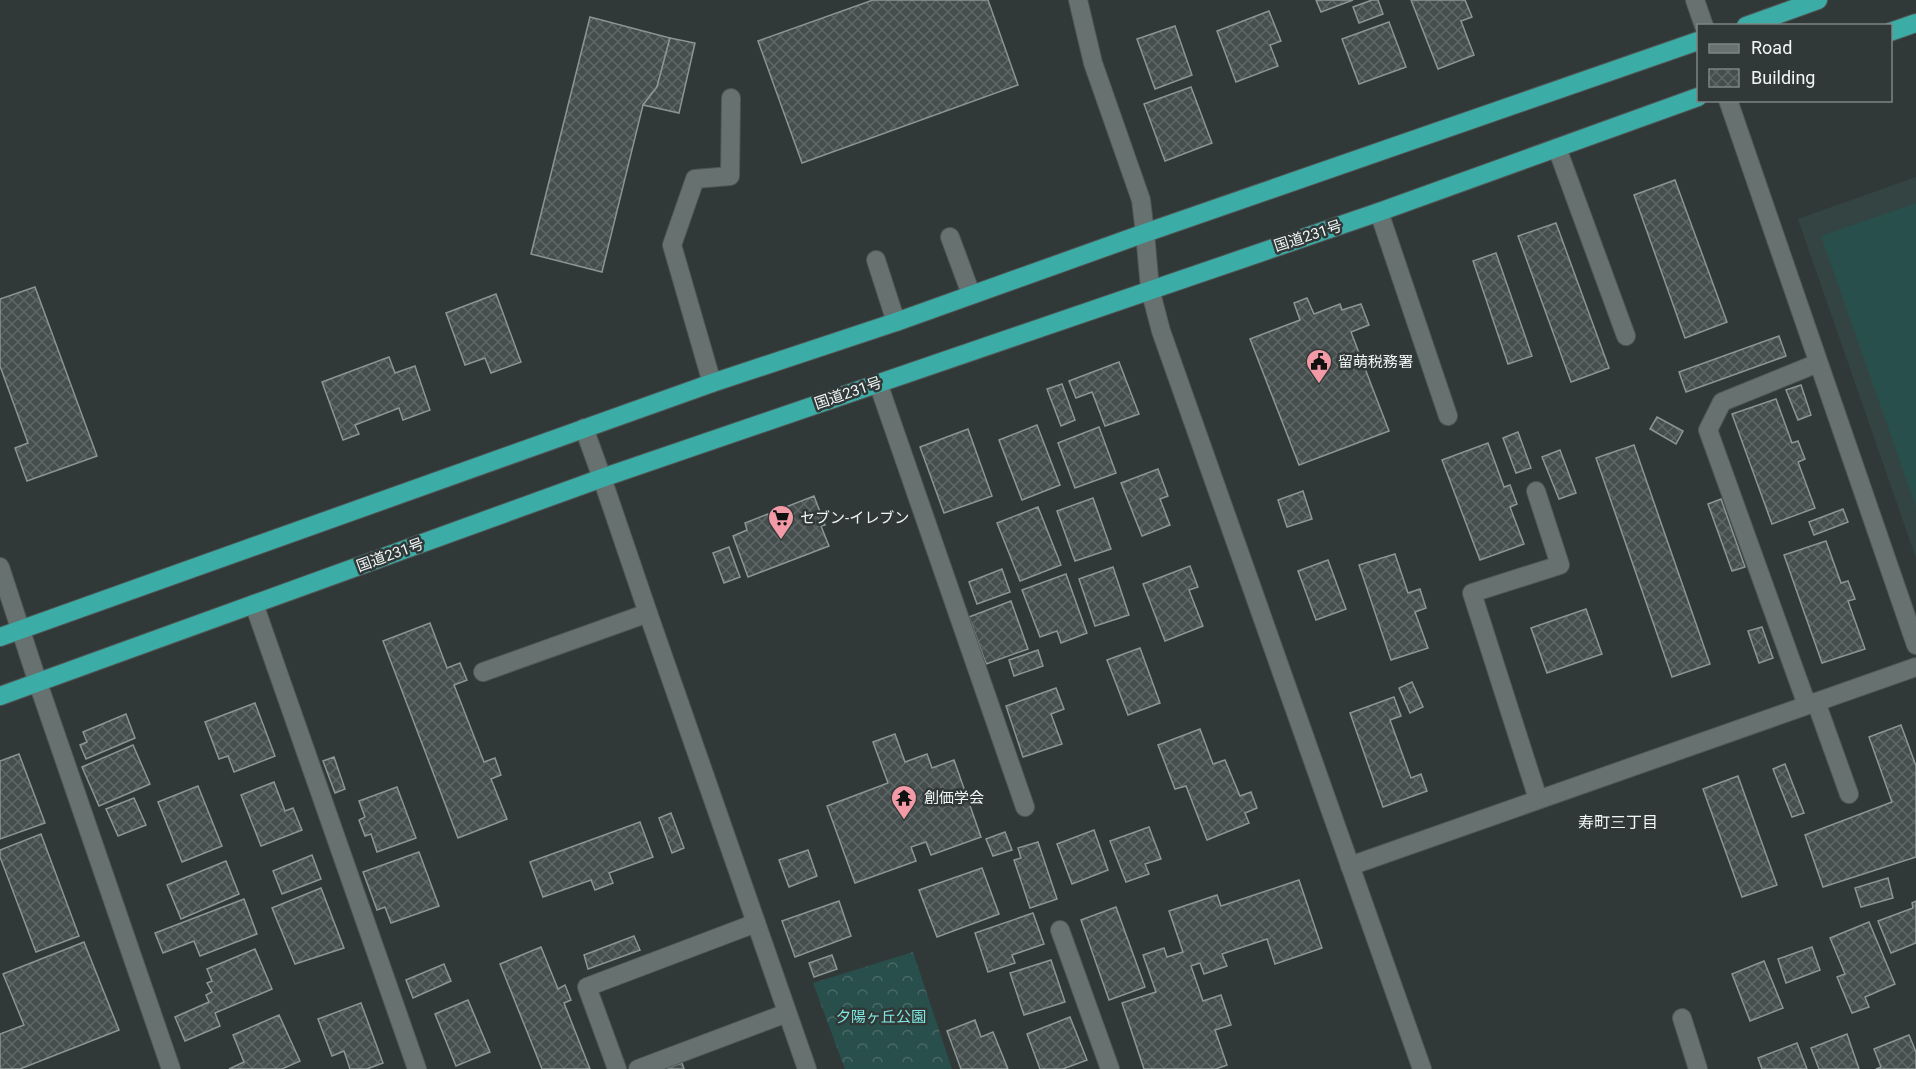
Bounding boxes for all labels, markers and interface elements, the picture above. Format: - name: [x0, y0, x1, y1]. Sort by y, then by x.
- legend: [1697, 24, 1892, 102]
- text: Road: [1751, 37, 1792, 58]
- text: Building: [1751, 67, 1815, 88]
- street label: 国道231号: [1272, 217, 1344, 255]
- public building icon: 留萌税務署: [1304, 347, 1334, 385]
- place label: 留萌税務署: [1338, 353, 1413, 371]
- street label: 国道231号: [812, 373, 884, 413]
- supermarket icon: セブン-イレブン: [766, 503, 796, 541]
- place label: セブン-イレブン: [800, 509, 909, 527]
- street label: 国道231号: [354, 535, 426, 575]
- temple icon: 創価学会: [889, 783, 919, 821]
- place label: 創価学会: [924, 789, 984, 807]
- district label: 寿町三丁目: [1578, 813, 1658, 832]
- park label: 夕陽ヶ丘公園: [836, 1008, 926, 1026]

